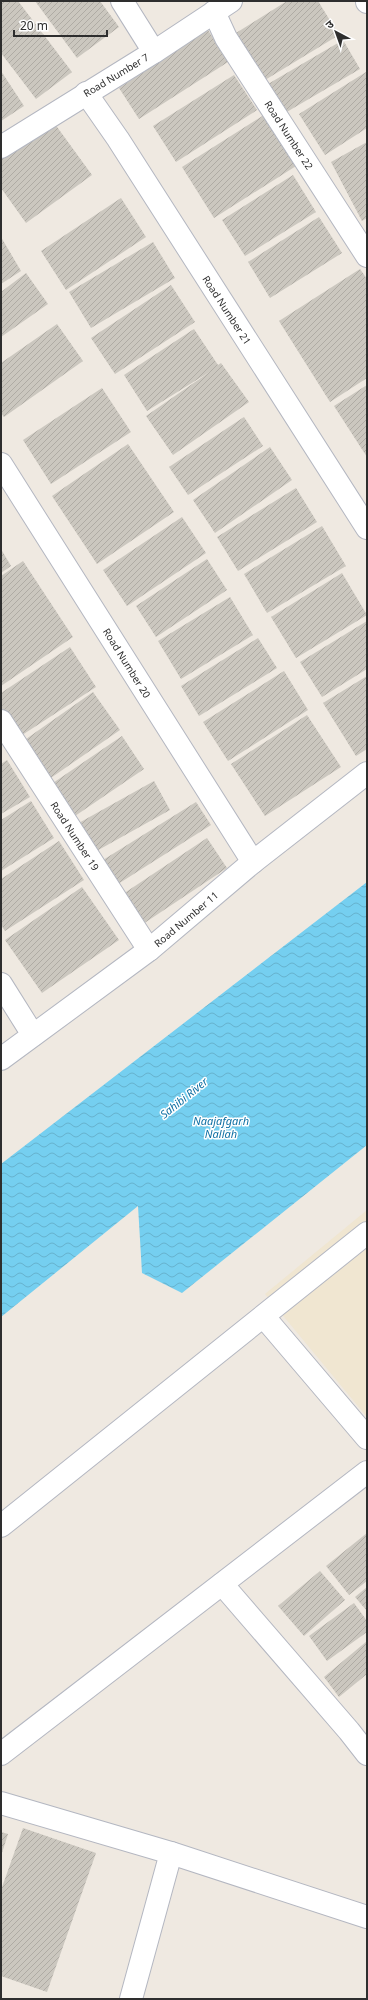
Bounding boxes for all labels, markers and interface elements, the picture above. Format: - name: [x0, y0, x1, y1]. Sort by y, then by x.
- scale bar: [14, 12, 107, 38]
- north arrow: [316, 12, 356, 52]
- text: उ: [322, 16, 337, 32]
- text: 20 m: [20, 17, 48, 34]
- street label: Road Number 7: [81, 50, 152, 100]
- street label: Road Number 22: [261, 98, 317, 172]
- street label: Road Number 21: [199, 273, 255, 347]
- street label: Road Number 20: [100, 625, 154, 701]
- street label: Road Number 19: [47, 799, 103, 873]
- street label: Road Number 11: [151, 888, 221, 950]
- water label: Sahibi River: [157, 1073, 211, 1121]
- water label: Naajafgarh Nallah: [193, 1113, 249, 1141]

